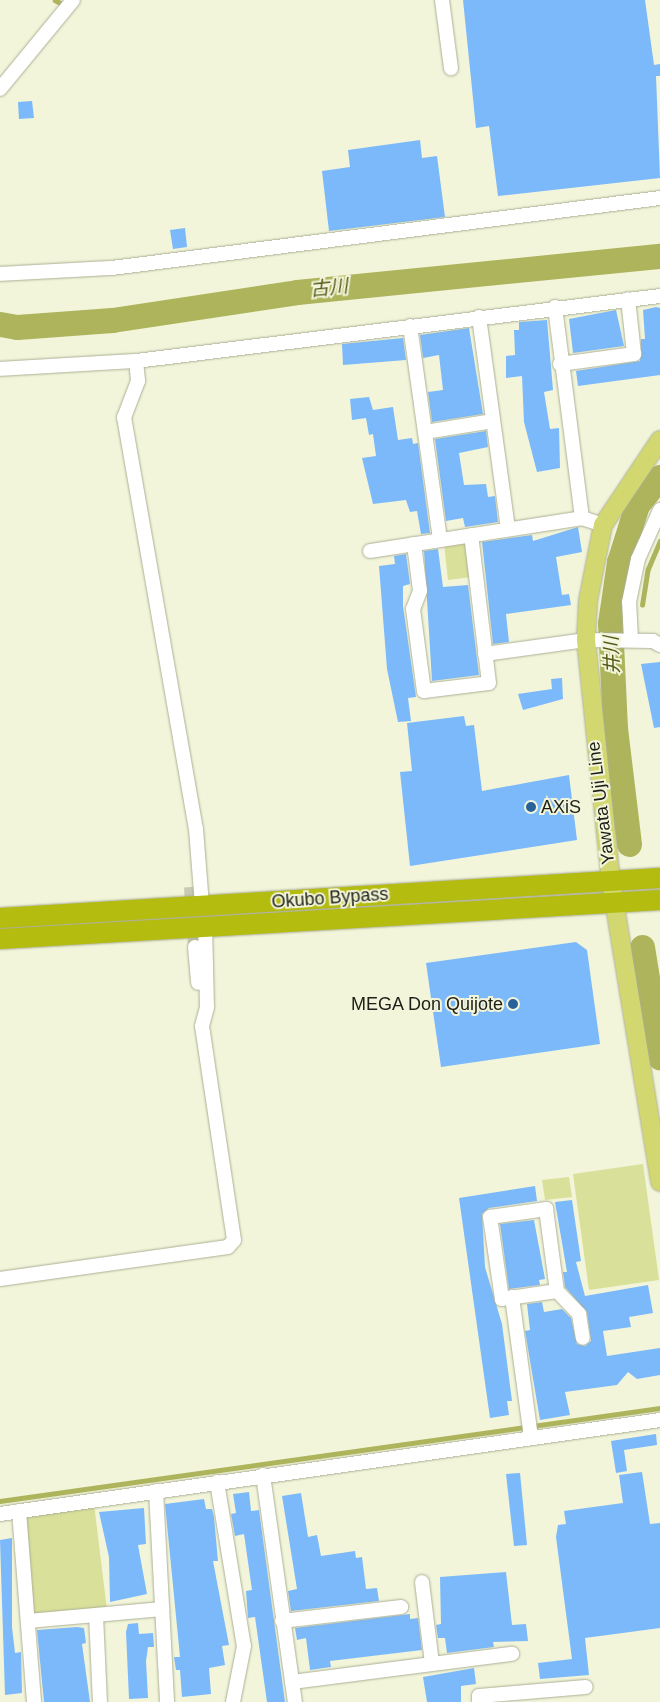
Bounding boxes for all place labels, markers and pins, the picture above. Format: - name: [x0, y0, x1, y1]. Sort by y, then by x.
- place label: AXiS: [541, 796, 581, 818]
- marker: AXiS: [525, 801, 537, 813]
- place label: MEGA Don Quijote: [350, 993, 503, 1015]
- marker: MEGA Don Quijote: [507, 998, 519, 1010]

